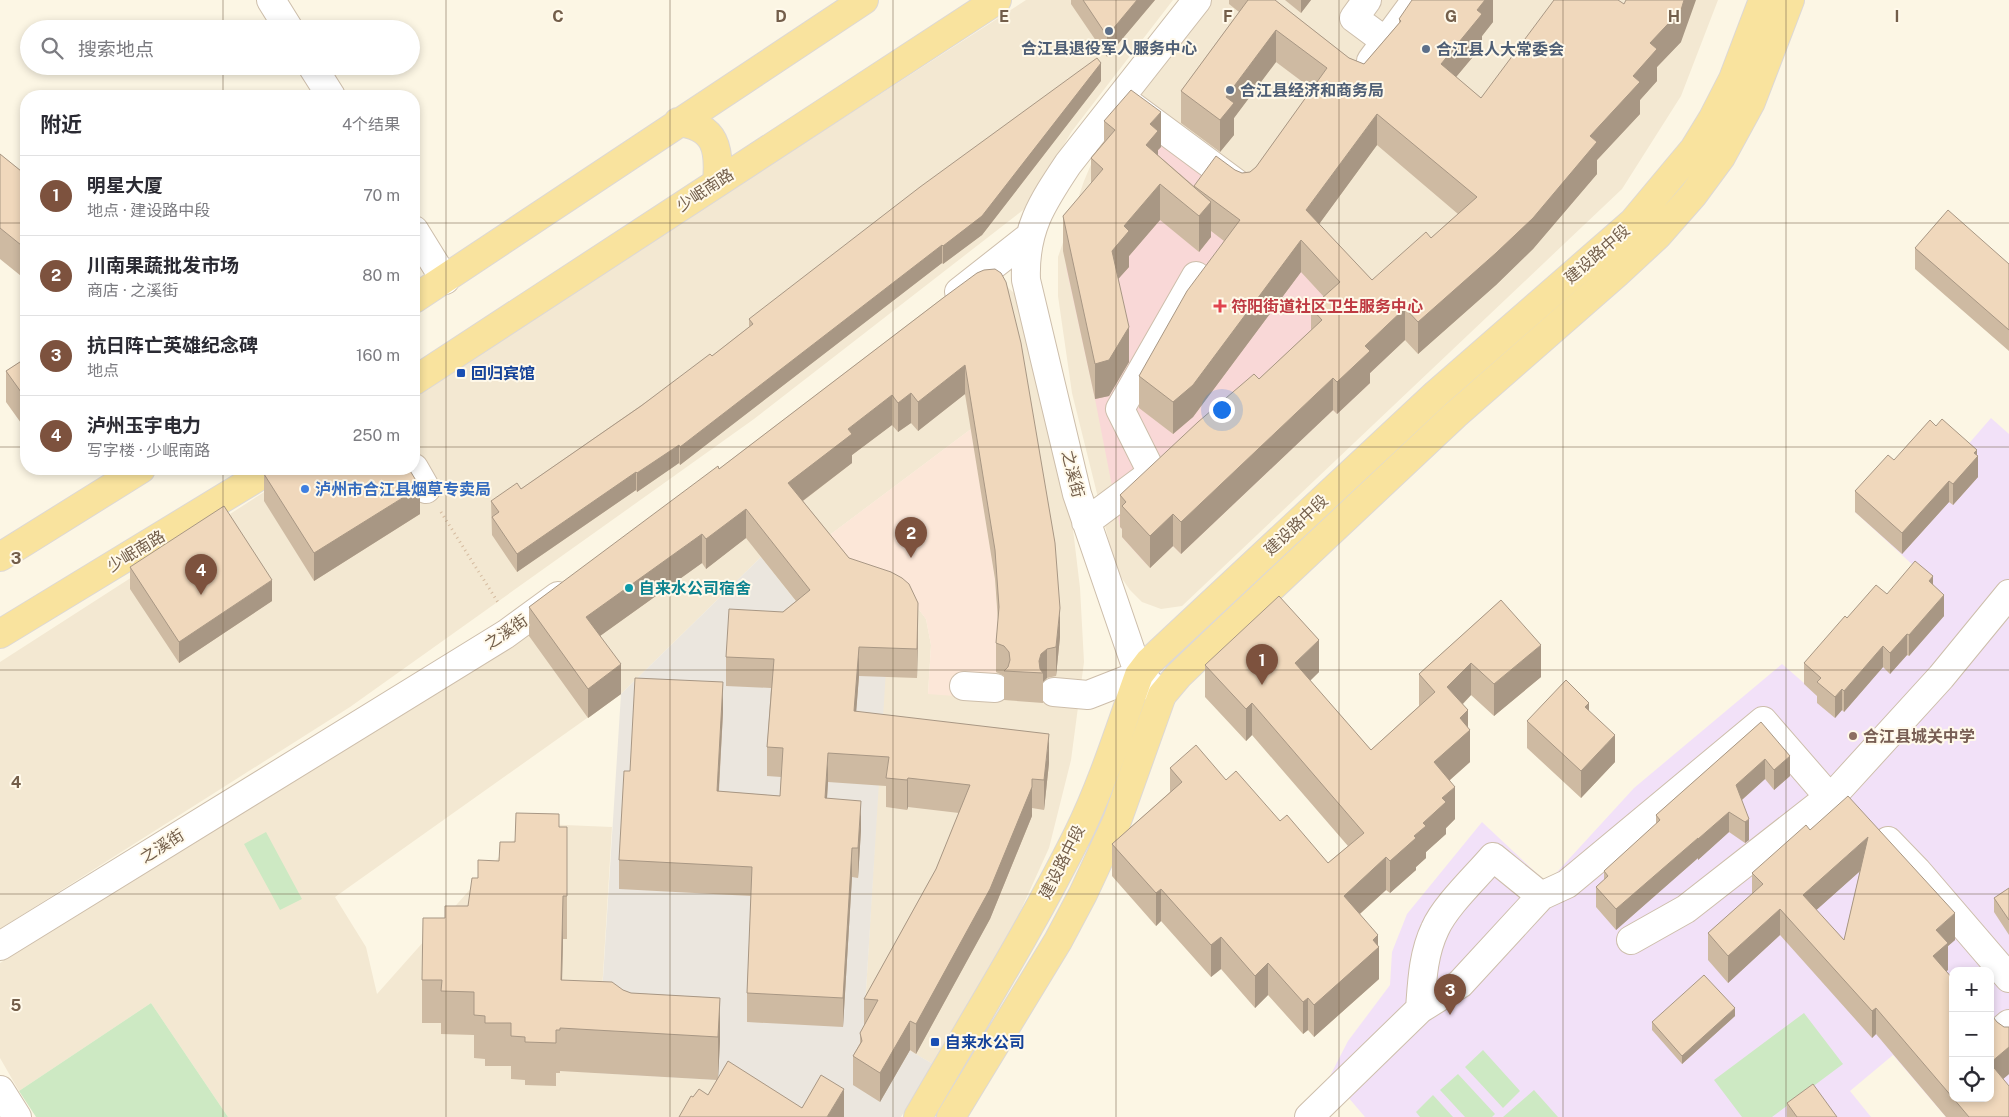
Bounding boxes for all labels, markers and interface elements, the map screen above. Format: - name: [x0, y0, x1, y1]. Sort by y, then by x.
- text: C: [552, 7, 564, 26]
- text: D: [775, 7, 787, 26]
- text: E: [999, 7, 1009, 26]
- text: F: [1223, 7, 1233, 26]
- text: G: [1445, 7, 1457, 26]
- text: H: [1668, 7, 1680, 26]
- text: I: [1895, 7, 1899, 26]
- search box: [20, 20, 420, 75]
- marker: 合江县退役军人服务中心: [1103, 25, 1115, 37]
- icon: search: [38, 34, 66, 62]
- text: 搜索地点: [78, 38, 154, 60]
- place label: 合江县退役军人服务中心: [1021, 39, 1197, 58]
- place label: 合江县人大常委会: [1436, 40, 1564, 59]
- marker: 合江县人大常委会: [1420, 43, 1432, 55]
- place label: 合江县经济和商务局: [1240, 81, 1384, 100]
- marker: 合江县经济和商务局: [1224, 84, 1236, 96]
- text: 附近: [40, 112, 82, 137]
- text: 4个结果: [342, 115, 400, 134]
- street label: 少岷南路: [673, 165, 737, 215]
- text: 明星大厦: [87, 174, 163, 196]
- text: 1: [53, 186, 59, 205]
- text: 70 m: [363, 186, 400, 205]
- text: 地点 · 建设路中段: [87, 201, 210, 220]
- street label: 建设路中段: [1561, 221, 1633, 287]
- text: 川南果蔬批发市场: [87, 254, 239, 276]
- text: 2: [51, 266, 61, 285]
- text: 80 m: [362, 266, 400, 285]
- text: 商店 · 之溪街: [87, 281, 178, 300]
- place label: 符阳街道社区卫生服务中心: [1231, 297, 1423, 316]
- marker: 符阳街道社区卫生服务中心: [1213, 299, 1227, 313]
- text: 抗日阵亡英雄纪念碑: [87, 334, 258, 356]
- text: 3: [51, 346, 61, 365]
- text: 160 m: [356, 346, 400, 365]
- text: 地点: [87, 361, 119, 380]
- place label: 回归宾馆: [471, 364, 535, 383]
- marker: 回归宾馆: [455, 367, 467, 379]
- your location: [1209, 397, 1235, 423]
- text: 泸州玉宇电力: [87, 414, 201, 436]
- text: 4: [51, 426, 61, 445]
- text: 250 m: [353, 426, 400, 445]
- text: 写字楼 · 少岷南路: [87, 441, 210, 460]
- street label: 之溪街: [1058, 448, 1088, 500]
- place label: 泸州市合江县烟草专卖局: [315, 480, 491, 499]
- marker: 泸州市合江县烟草专卖局: [299, 483, 311, 495]
- street label: 建设路中段: [1260, 491, 1332, 559]
- pin: 2: [895, 517, 927, 558]
- street label: 少岷南路: [104, 526, 168, 576]
- text: 3: [11, 549, 21, 568]
- pin: 4: [185, 554, 217, 595]
- place label: 自来水公司宿舍: [639, 579, 751, 598]
- marker: 自来水公司宿舍: [623, 582, 635, 594]
- street label: 之溪街: [481, 611, 531, 653]
- pin: 1: [1246, 644, 1278, 685]
- place label: 合江县城关中学: [1863, 727, 1975, 746]
- marker: 合江县城关中学: [1847, 730, 1859, 742]
- text: 4: [11, 773, 22, 792]
- street label: 建设路中段: [1035, 822, 1089, 902]
- street label: 之溪街: [137, 825, 187, 867]
- map controls: [1949, 967, 1994, 1102]
- button: +: [1949, 967, 1994, 1012]
- pin: 3: [1434, 974, 1466, 1015]
- text: 5: [11, 996, 22, 1015]
- button: −: [1949, 1012, 1994, 1057]
- place label: 自来水公司: [945, 1033, 1025, 1052]
- marker: 自来水公司: [929, 1036, 941, 1048]
- button: locate: [1949, 1057, 1994, 1102]

